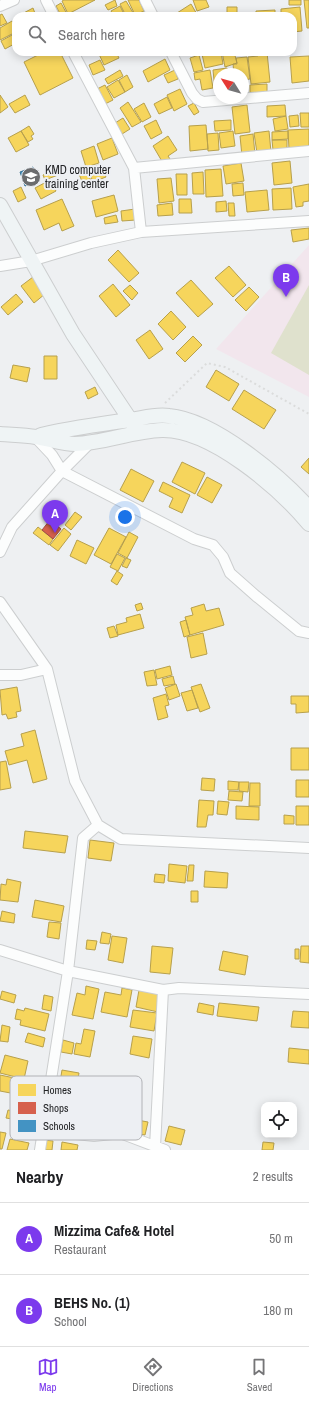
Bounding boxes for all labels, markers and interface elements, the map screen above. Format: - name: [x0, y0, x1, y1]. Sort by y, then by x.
- search box: [12, 12, 297, 56]
- icon: search: [26, 23, 48, 45]
- text: Search here: [58, 24, 125, 45]
- north arrow: [213, 68, 249, 104]
- place label: KMD computer training center: [45, 162, 111, 192]
- school or university icon: KMD computer training center: [20, 166, 42, 188]
- pin: B: [273, 264, 299, 297]
- pin: A: [42, 500, 68, 533]
- your location: [115, 507, 135, 527]
- legend: [10, 1076, 142, 1140]
- text: Homes: [43, 1083, 72, 1097]
- text: Shops: [43, 1101, 69, 1115]
- map controls: [261, 1102, 297, 1138]
- button: locate: [261, 1102, 297, 1138]
- text: Schools: [43, 1119, 76, 1133]
- text: Nearby: [16, 1165, 63, 1188]
- text: 2 results: [253, 1168, 293, 1185]
- text: Mizzima Cafe& Hotel: [54, 1220, 174, 1241]
- text: A: [25, 1230, 33, 1247]
- text: 50 m: [269, 1230, 293, 1247]
- text: Restaurant: [54, 1241, 106, 1258]
- text: BEHS No. (1): [54, 1292, 130, 1313]
- text: B: [25, 1302, 33, 1319]
- text: 180 m: [263, 1302, 293, 1319]
- text: School: [54, 1313, 87, 1330]
- tab: Map: [37, 1356, 59, 1394]
- tab: Directions: [132, 1356, 173, 1394]
- tab: Saved: [247, 1356, 272, 1394]

